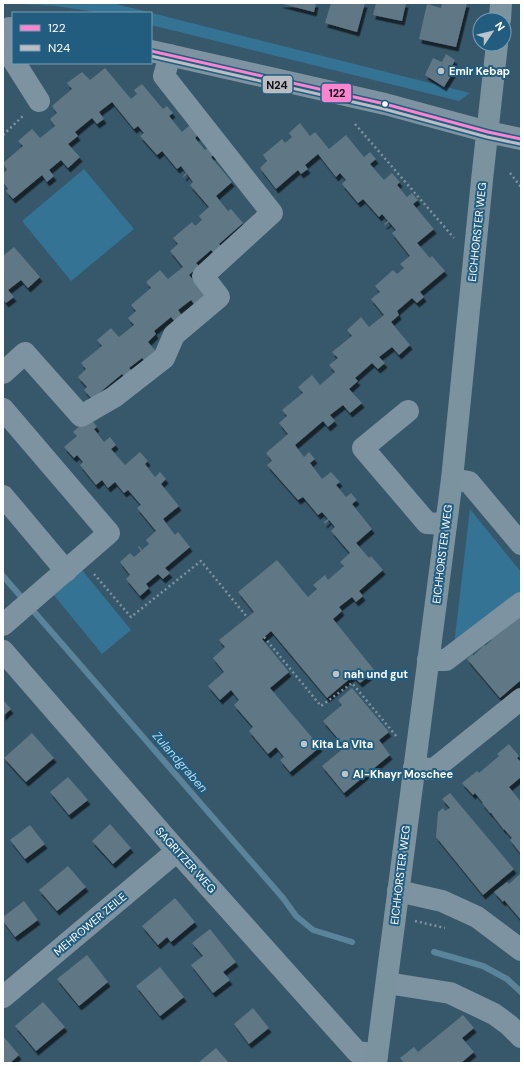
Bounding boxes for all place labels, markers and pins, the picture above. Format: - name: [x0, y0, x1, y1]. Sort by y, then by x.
- place label: Emir Kebap: [449, 64, 510, 78]
- marker: Emir Kebap: [436, 66, 446, 76]
- unlabelled marker: [380, 99, 390, 109]
- place label: nah und gut: [344, 667, 408, 681]
- marker: nah und gut: [331, 669, 341, 679]
- place label: Kita La Vita: [312, 737, 373, 751]
- marker: Kita La Vita: [299, 739, 309, 749]
- place label: Al-Khayr Moschee: [353, 767, 453, 781]
- marker: Al-Khayr Moschee: [340, 769, 350, 779]

